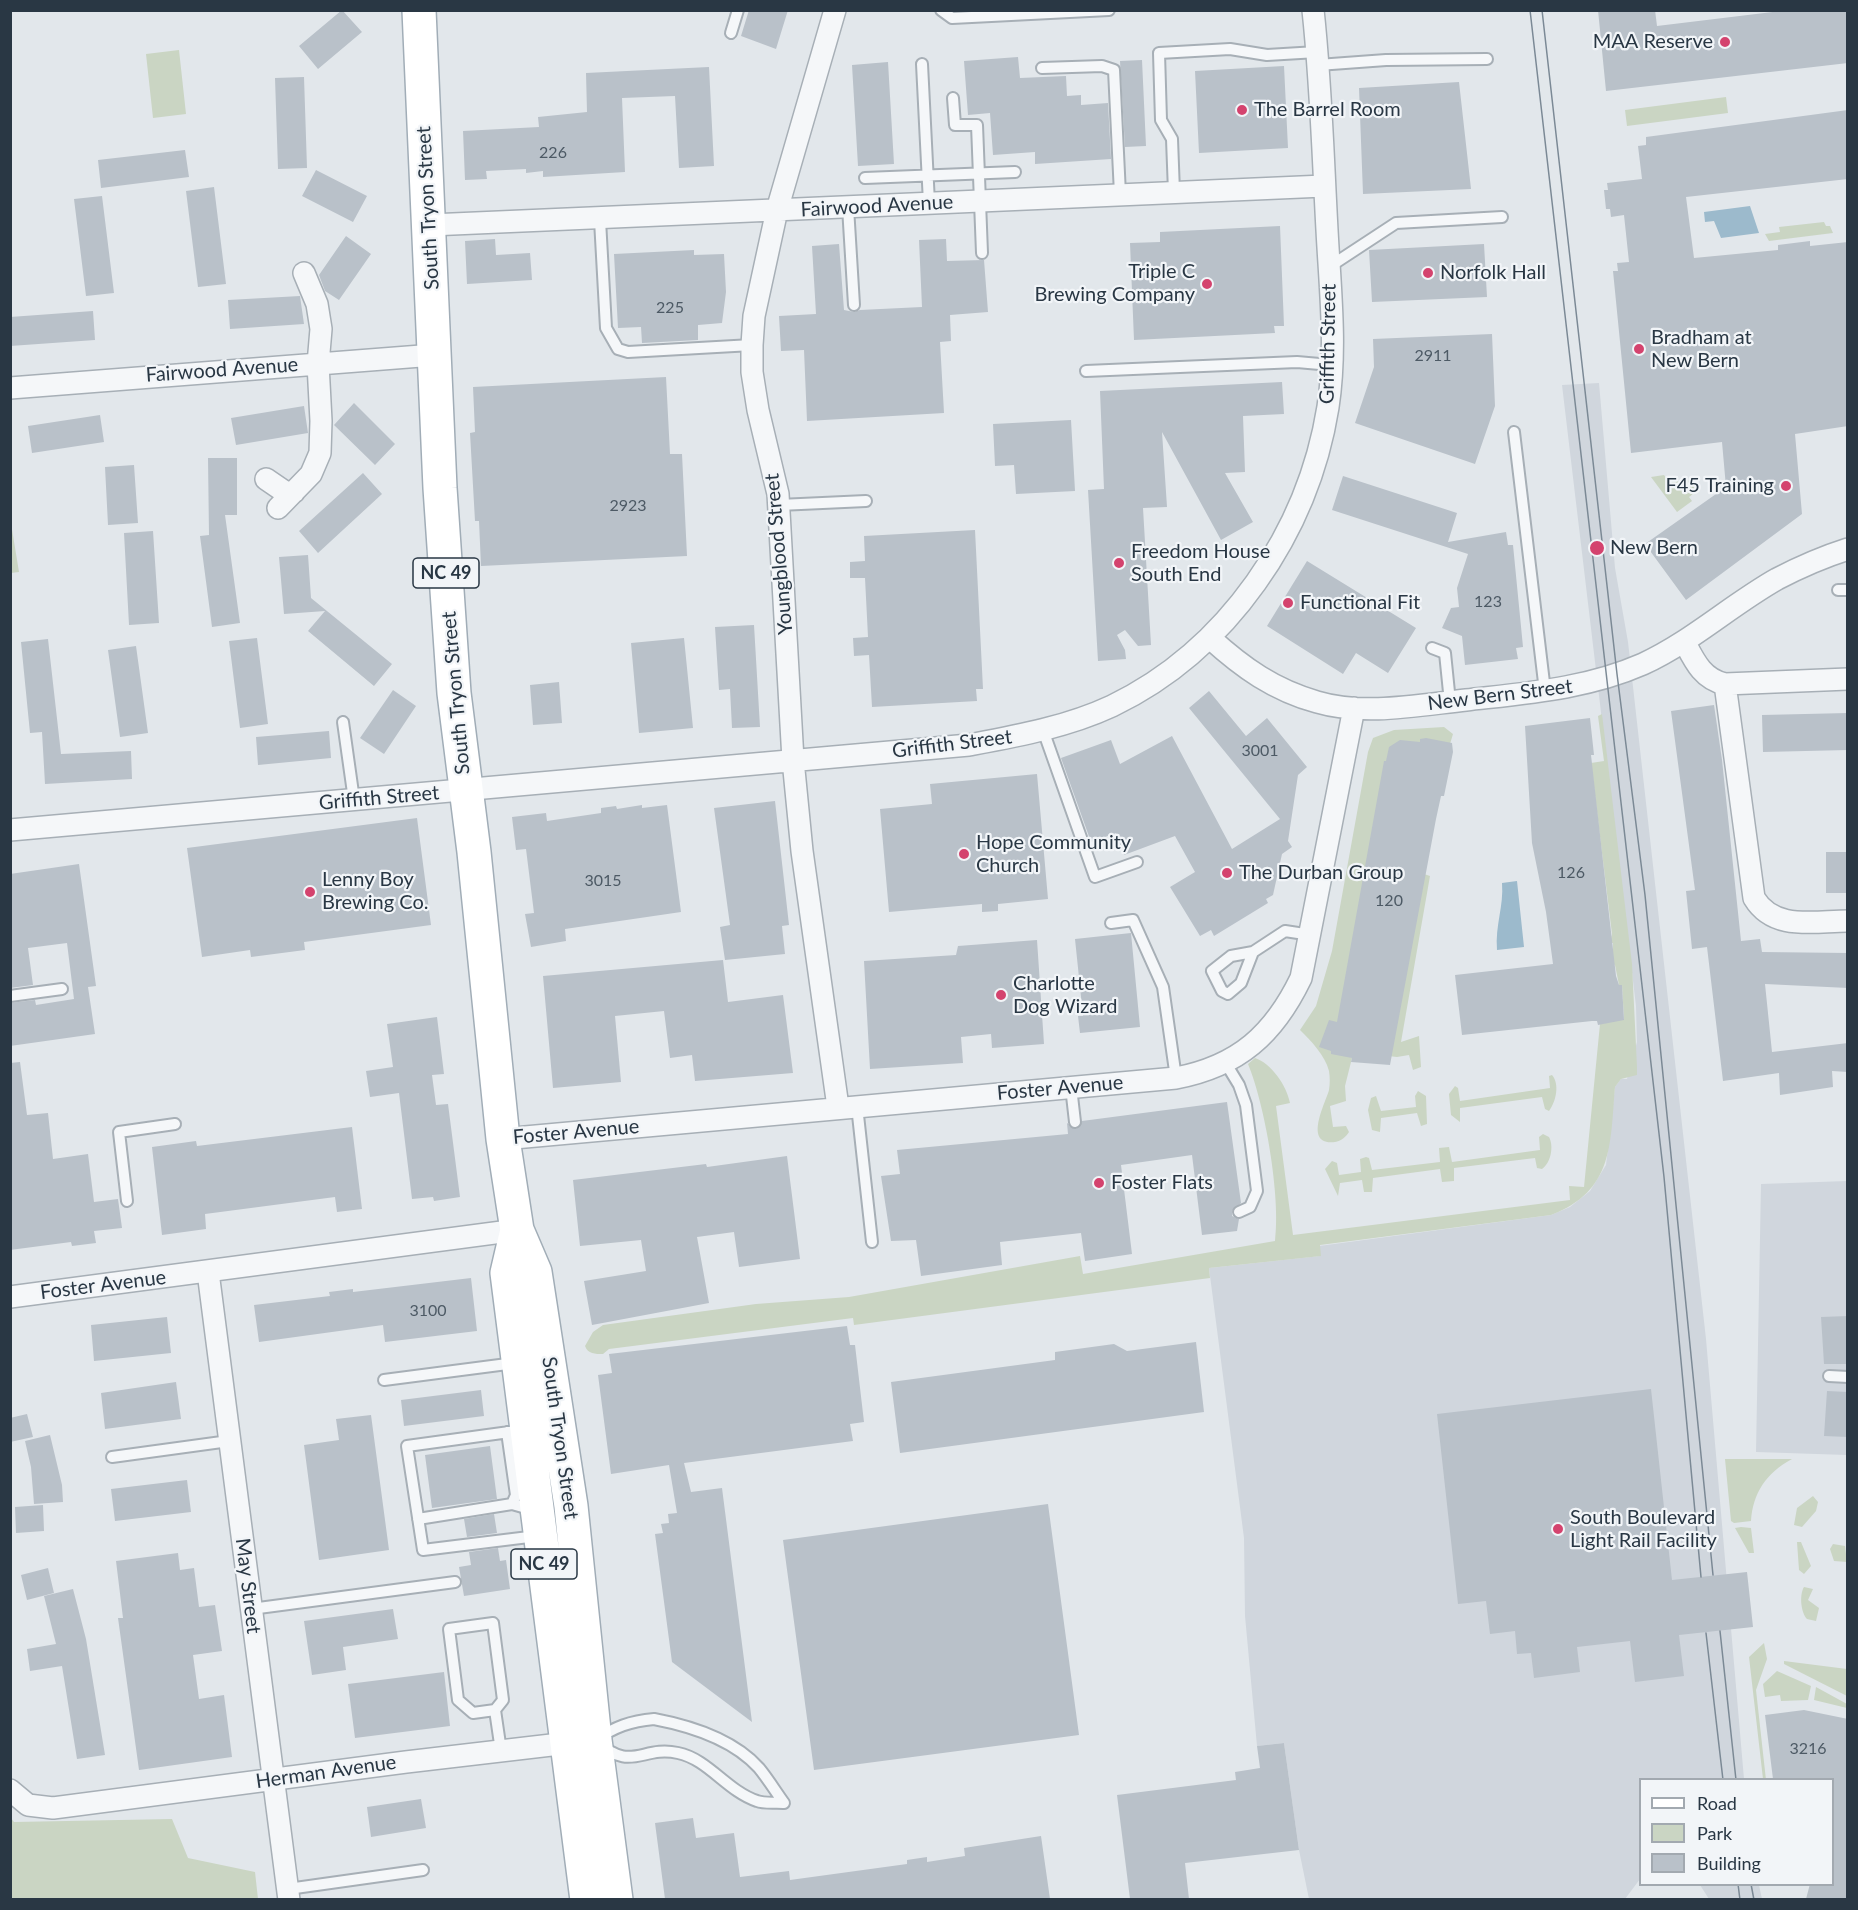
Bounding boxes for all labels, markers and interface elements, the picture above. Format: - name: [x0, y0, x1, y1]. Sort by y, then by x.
- place label: MAA Reserve: [1593, 30, 1713, 54]
- marker: MAA Reserve: [1718, 35, 1732, 49]
- place label: The Barrel Room: [1254, 98, 1401, 122]
- marker: The Barrel Room: [1235, 103, 1249, 117]
- street label: South Tryon Street: [412, 126, 444, 290]
- house number: 226: [539, 143, 567, 163]
- street label: Fairwood Avenue: [800, 190, 954, 222]
- place label: Triple C Brewing Company: [1034, 260, 1195, 307]
- place label: Norfolk Hall: [1440, 261, 1546, 285]
- marker: Norfolk Hall: [1421, 266, 1435, 280]
- marker: Triple C Brewing Company: [1200, 277, 1214, 291]
- street label: Griffith Street: [1315, 284, 1341, 404]
- house number: 225: [656, 298, 684, 318]
- place label: Bradham at New Bern: [1651, 326, 1752, 373]
- marker: Bradham at New Bern: [1632, 342, 1646, 356]
- house number: 2911: [1414, 346, 1452, 366]
- street label: Fairwood Avenue: [145, 353, 299, 387]
- street label: Youngblood Street: [760, 472, 798, 636]
- place label: F45 Training: [1665, 474, 1774, 498]
- marker: F45 Training: [1779, 479, 1793, 493]
- house number: 2923: [609, 496, 647, 516]
- place label: New Bern: [1610, 536, 1698, 560]
- marker: New Bern: [1588, 539, 1606, 557]
- place label: Freedom House South End: [1131, 540, 1270, 587]
- marker: Freedom House South End: [1112, 556, 1126, 570]
- road number: NC 49: [413, 558, 479, 588]
- place label: Functional Fit: [1300, 591, 1420, 615]
- house number: 123: [1474, 592, 1502, 612]
- marker: Functional Fit: [1281, 596, 1295, 610]
- street label: South Tryon Street: [437, 610, 475, 776]
- street label: New Bern Street: [1426, 674, 1574, 716]
- street label: Griffith Street: [891, 725, 1013, 763]
- house number: 3001: [1241, 741, 1279, 761]
- street label: Griffith Street: [318, 781, 440, 815]
- place label: Hope Community Church: [976, 831, 1131, 878]
- marker: Hope Community Church: [957, 847, 971, 861]
- place label: The Durban Group: [1239, 861, 1403, 885]
- house number: 126: [1557, 863, 1585, 883]
- marker: The Durban Group: [1220, 866, 1234, 880]
- place label: Lenny Boy Brewing Co.: [322, 868, 428, 915]
- house number: 3015: [584, 871, 622, 891]
- marker: Lenny Boy Brewing Co.: [303, 885, 317, 899]
- house number: 120: [1375, 891, 1403, 911]
- place label: Charlotte Dog Wizard: [1013, 972, 1117, 1019]
- marker: Charlotte Dog Wizard: [994, 988, 1008, 1002]
- street label: Foster Avenue: [996, 1071, 1124, 1105]
- street label: Foster Avenue: [512, 1115, 640, 1149]
- place label: Foster Flats: [1111, 1171, 1213, 1195]
- marker: Foster Flats: [1092, 1176, 1106, 1190]
- street label: Foster Avenue: [39, 1265, 167, 1305]
- house number: 3100: [409, 1301, 447, 1321]
- street label: South Tryon Street: [537, 1355, 583, 1521]
- place label: South Boulevard Light Rail Facility: [1570, 1506, 1717, 1553]
- marker: South Boulevard Light Rail Facility: [1551, 1522, 1565, 1536]
- street label: May Street: [230, 1537, 266, 1635]
- road number: NC 49: [511, 1549, 577, 1579]
- house number: 3216: [1789, 1739, 1827, 1759]
- street label: Herman Avenue: [254, 1750, 398, 1794]
- legend: [1639, 1778, 1834, 1886]
- text: Road: [1697, 1792, 1737, 1814]
- text: Park: [1697, 1822, 1732, 1844]
- text: Building: [1697, 1852, 1761, 1874]

